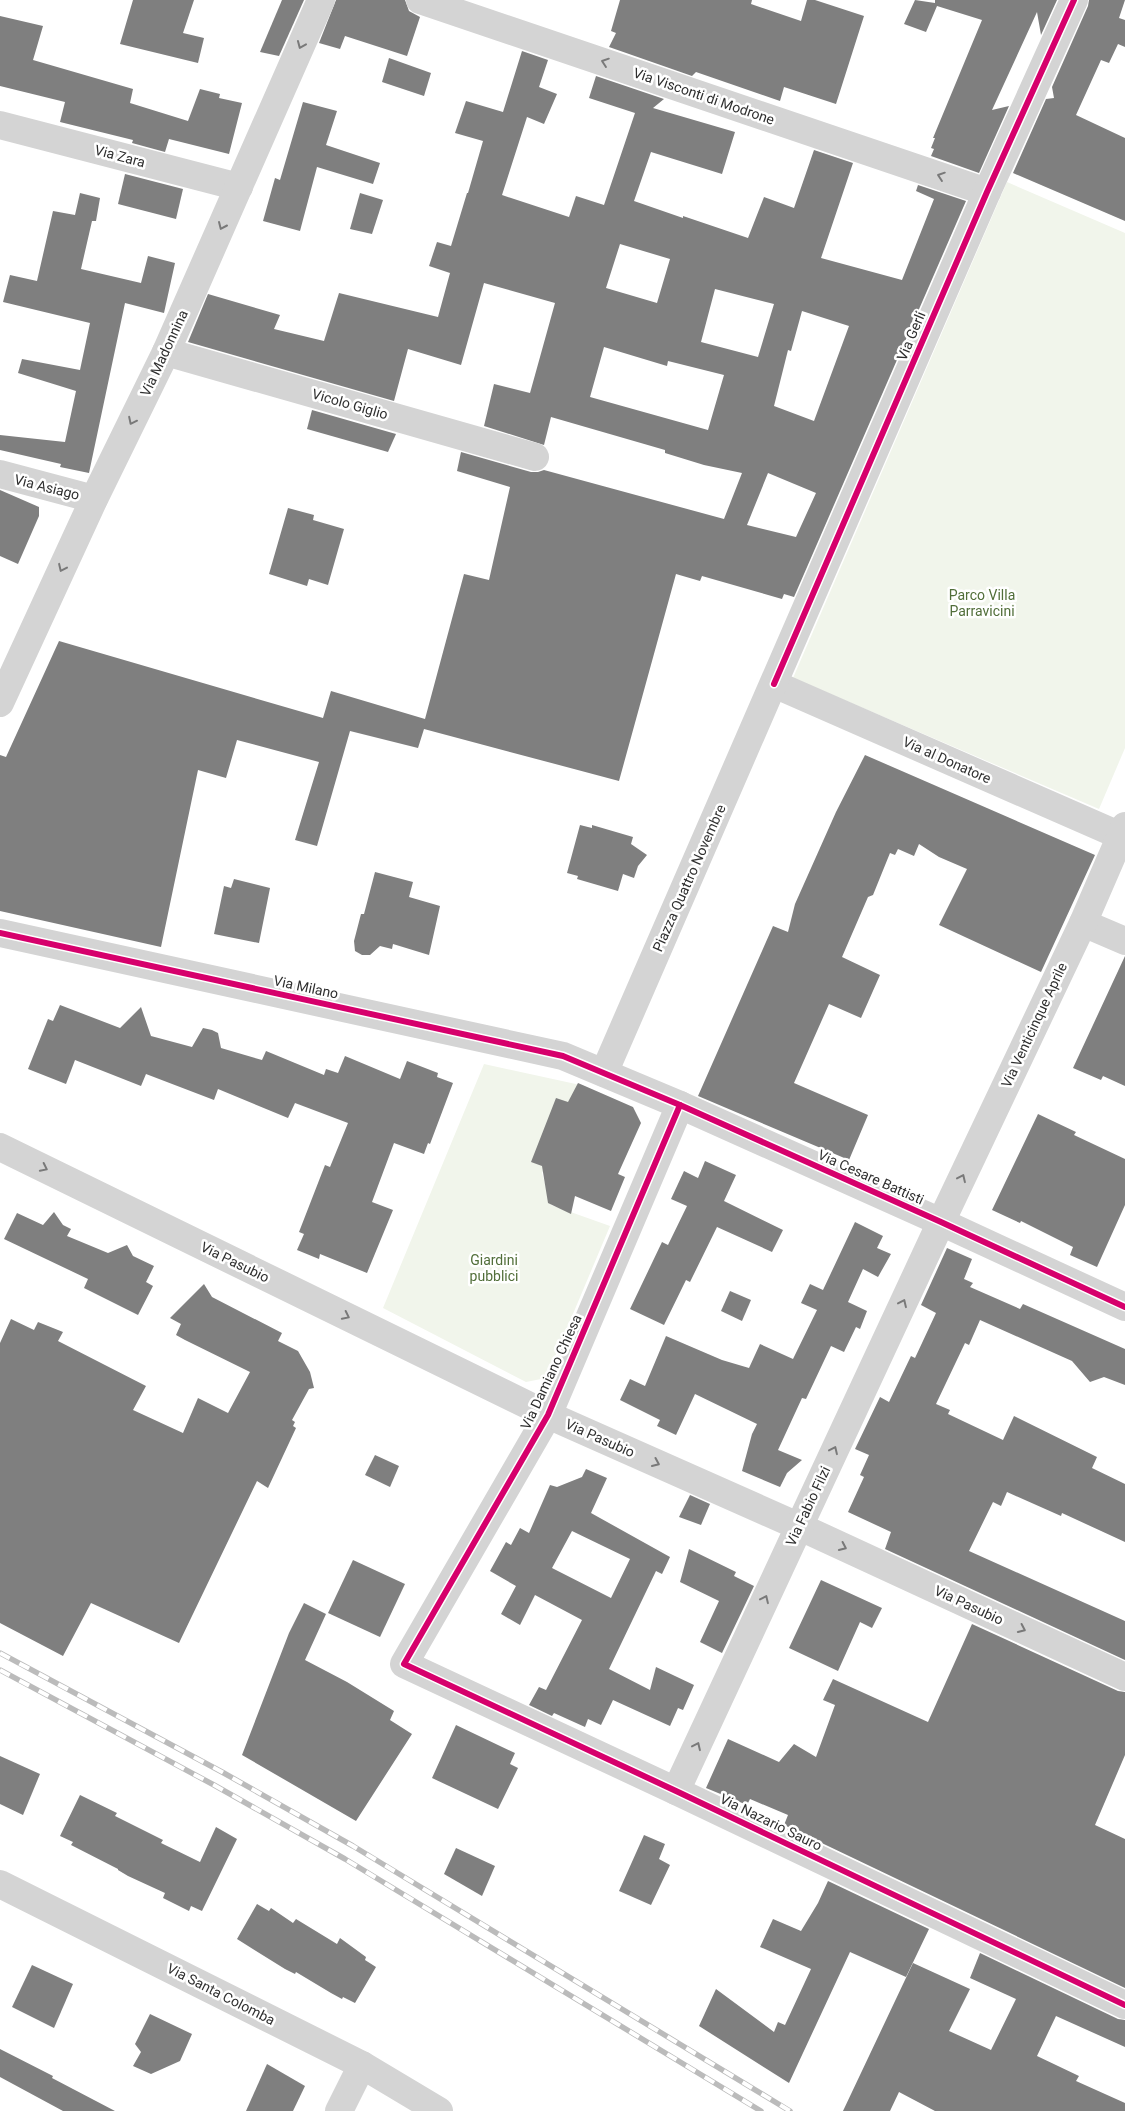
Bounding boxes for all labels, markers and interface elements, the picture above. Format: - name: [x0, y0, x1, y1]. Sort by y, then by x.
- one-way arrow: [297, 40, 308, 49]
- one-way arrow: [601, 58, 609, 68]
- street label: Via Visconti di Modrone: [631, 64, 777, 128]
- street label: Via Zara: [93, 142, 147, 170]
- one-way arrow: [937, 172, 946, 182]
- one-way arrow: [218, 221, 229, 230]
- street label: Via Madonnina: [137, 307, 191, 399]
- street label: Via Gerli: [893, 309, 929, 363]
- street label: Vicolo Giglio: [310, 386, 390, 422]
- one-way arrow: [128, 416, 138, 425]
- street label: Via Asiago: [13, 471, 81, 503]
- one-way arrow: [58, 563, 69, 572]
- park label: Parco Villa Parravicini: [949, 587, 1015, 619]
- street label: Via al Donatore: [900, 733, 994, 787]
- street label: Piazza Quattro Novembre: [649, 802, 729, 954]
- street label: Via Venticinque Aprile: [998, 960, 1070, 1090]
- street label: Via Milano: [272, 972, 340, 1002]
- street label: Via Cesare Battisti: [815, 1146, 927, 1208]
- one-way arrow: [39, 1162, 48, 1172]
- one-way arrow: [955, 1174, 966, 1183]
- street label: Via Pasubio: [198, 1239, 272, 1285]
- park label: Giardini pubblici: [470, 1252, 518, 1284]
- one-way arrow: [897, 1299, 907, 1308]
- one-way arrow: [341, 1310, 350, 1320]
- street label: Via Damiano Chiesa: [517, 1312, 585, 1432]
- street label: Via Pasubio: [563, 1416, 637, 1460]
- one-way arrow: [828, 1446, 838, 1455]
- one-way arrow: [651, 1457, 660, 1468]
- street label: Via Fabio Filzi: [783, 1464, 833, 1548]
- one-way arrow: [838, 1540, 847, 1551]
- street label: Via Pasubio: [932, 1582, 1006, 1628]
- one-way arrow: [758, 1595, 769, 1604]
- one-way arrow: [1017, 1623, 1026, 1634]
- one-way arrow: [690, 1742, 701, 1751]
- street label: Via Nazario Sauro: [717, 1790, 825, 1854]
- street label: Via Santa Colomba: [164, 1960, 278, 2028]

